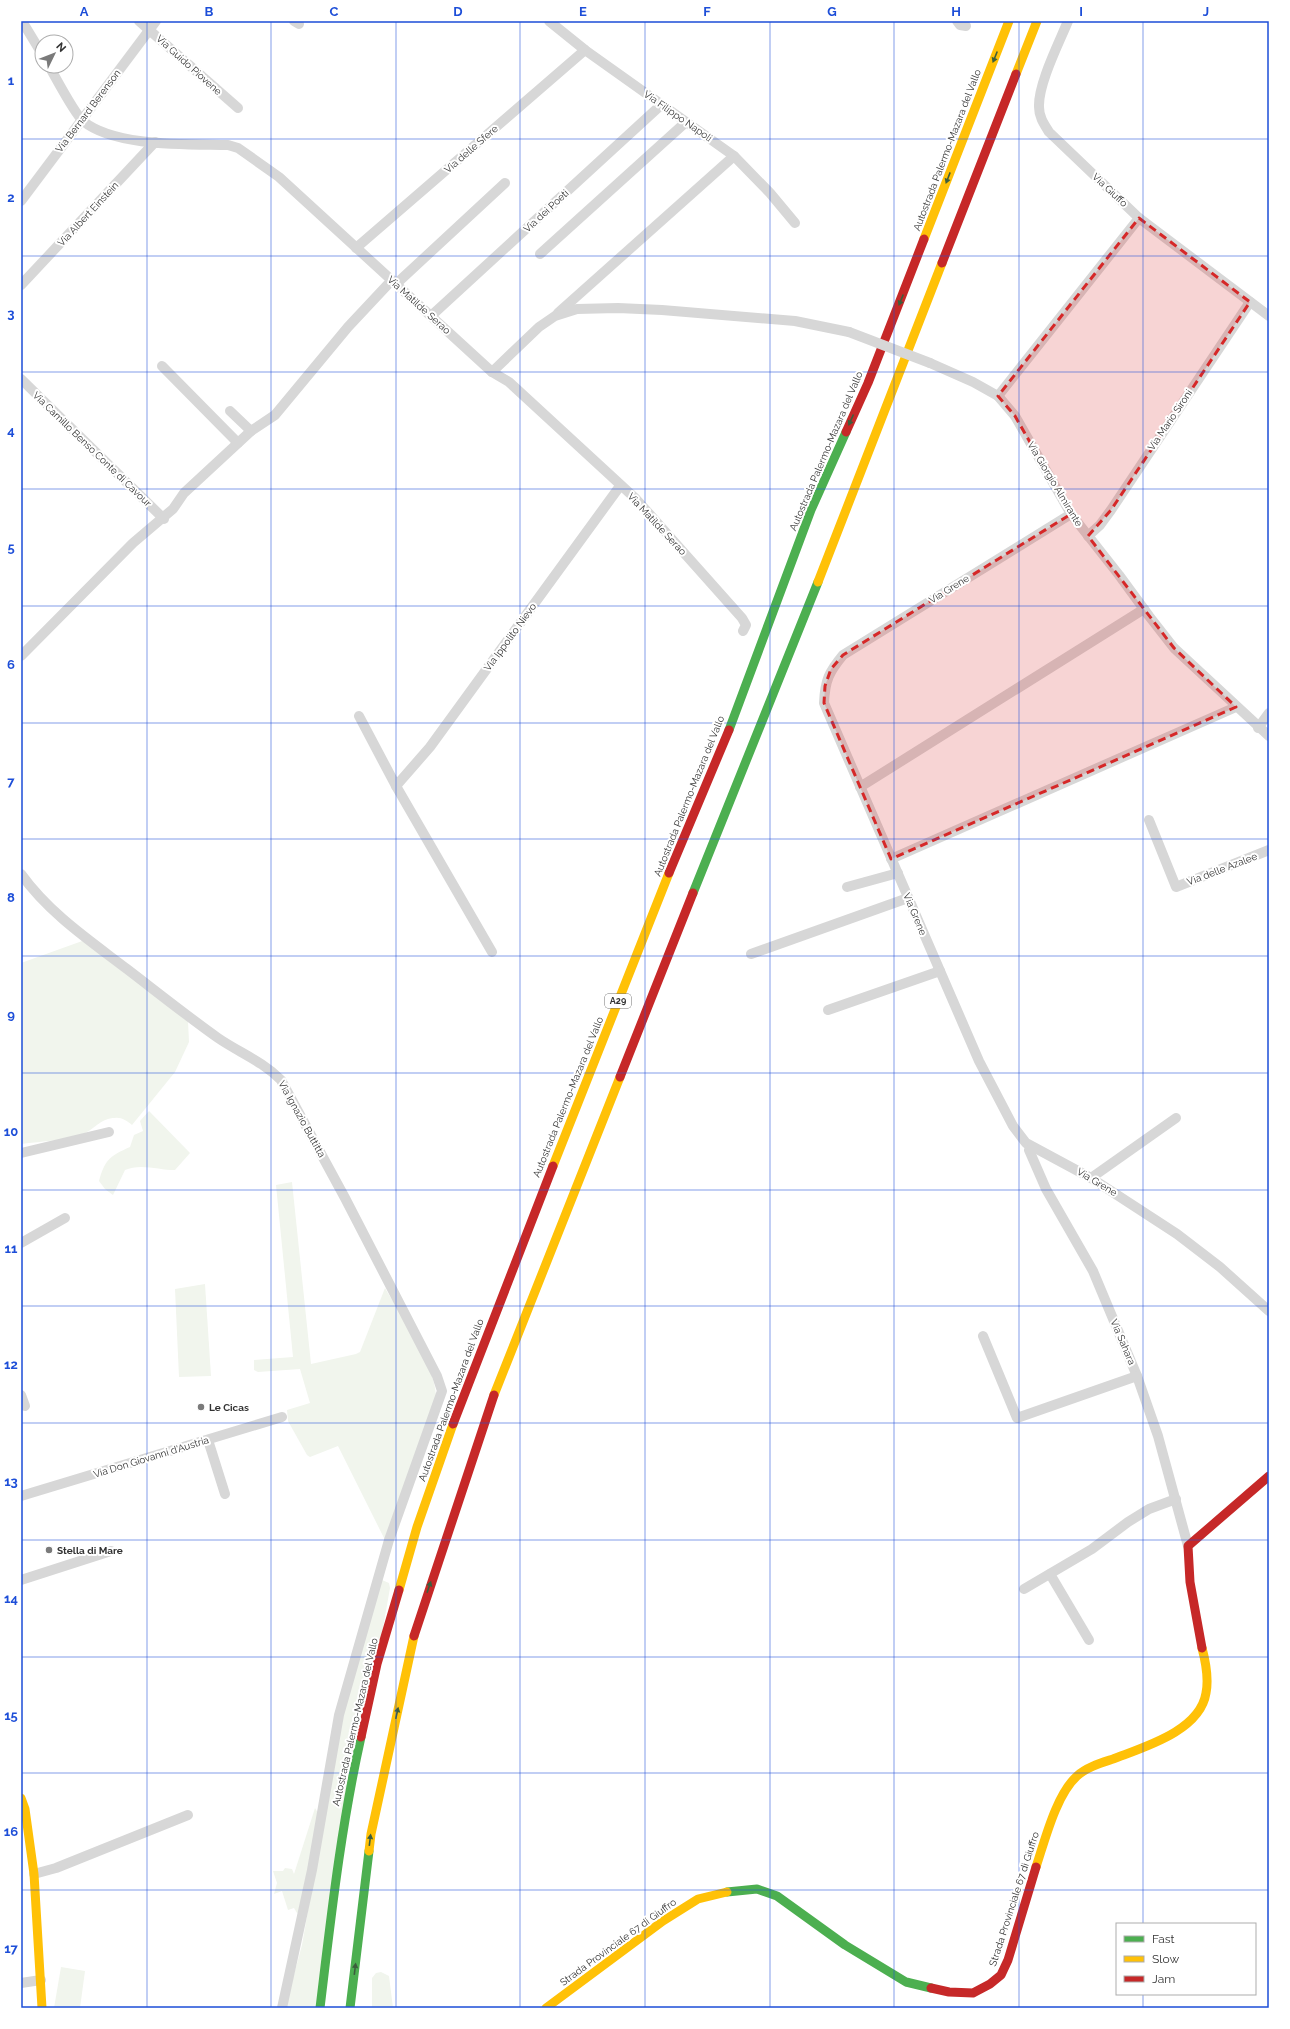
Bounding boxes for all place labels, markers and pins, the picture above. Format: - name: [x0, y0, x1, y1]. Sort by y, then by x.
- marker: Le Cicas: [196, 1402, 206, 1412]
- place label: Le Cicas: [209, 1402, 249, 1413]
- marker: Stella di Mare: [44, 1545, 54, 1555]
- place label: Stella di Mare: [57, 1545, 123, 1556]

